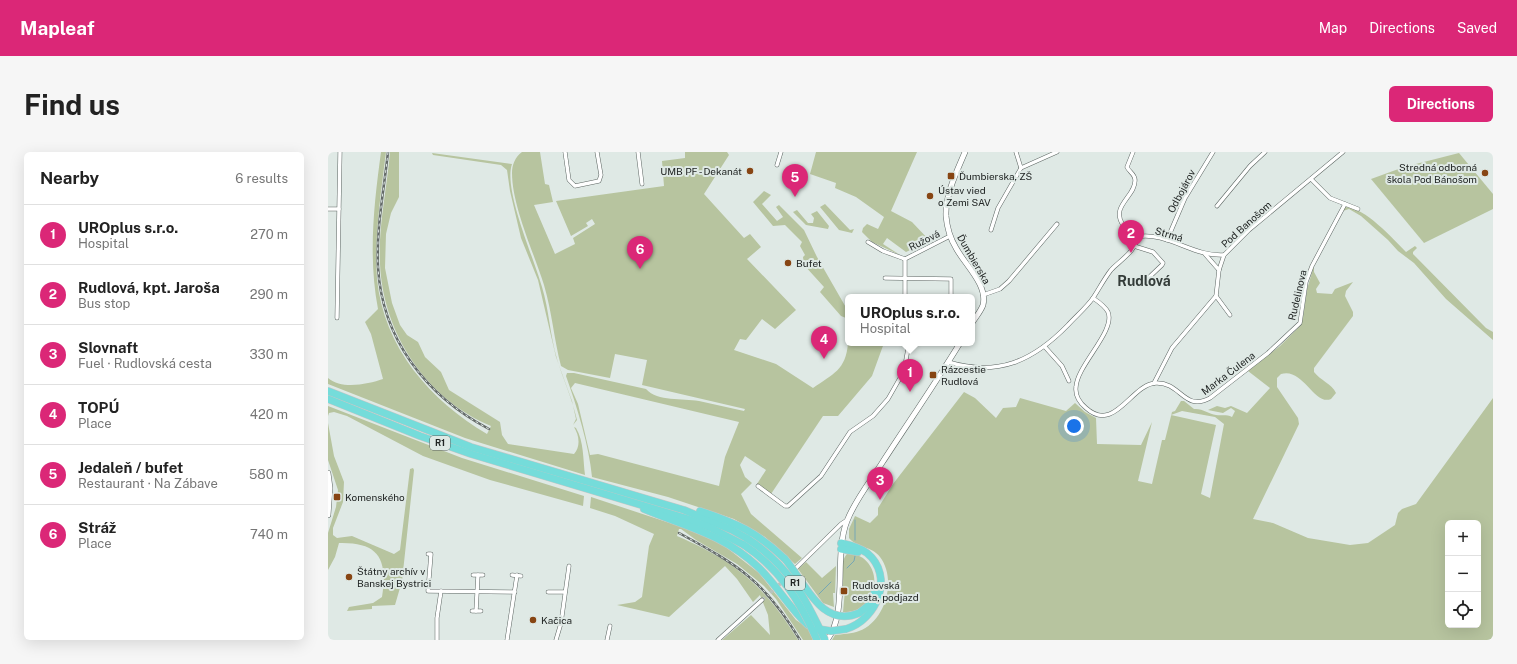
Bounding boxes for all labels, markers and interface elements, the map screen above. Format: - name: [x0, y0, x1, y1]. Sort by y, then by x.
- text: Mapleaf: [20, 17, 94, 39]
- text: Map: [1319, 20, 1347, 36]
- text: Directions: [1369, 20, 1435, 36]
- text: Saved: [1457, 20, 1497, 36]
- button: Directions: [1389, 86, 1493, 122]
- text: Find us: [24, 88, 120, 121]
- place label: Stredná odborná škola Pod Bánošom: [1387, 161, 1477, 185]
- pin: 5: [782, 164, 808, 197]
- place label: UMB PF - Dekanát: [660, 165, 742, 177]
- marker: UMB PF - Dekanát: [745, 166, 755, 176]
- street label: Odbojárov: [1165, 167, 1197, 215]
- text: Nearby: [40, 168, 99, 188]
- marker: Stredná odborná škola Pod Bánošom: [1480, 168, 1490, 178]
- place label: Ďumbierska, ZŠ: [959, 170, 1033, 182]
- text: 6 results: [235, 171, 288, 186]
- marker: Ďumbierska, ZŠ: [946, 171, 956, 181]
- place label: Ústav vied o Zemi SAV: [938, 184, 991, 208]
- marker: Ústav vied o Zemi SAV: [925, 191, 935, 201]
- street label: Pod Banošom: [1218, 198, 1274, 250]
- text: UROplus s.r.o.: [78, 219, 178, 236]
- pin: 2: [1118, 220, 1144, 253]
- street label: Strmá: [1154, 224, 1184, 244]
- text: 1: [50, 227, 56, 242]
- text: 270 m: [250, 227, 288, 242]
- street label: Ružová: [906, 227, 942, 253]
- street label: Ďumbierska: [955, 232, 993, 286]
- text: Hospital: [78, 236, 129, 251]
- pin: 6: [627, 236, 653, 269]
- place label: Bufet: [796, 257, 822, 269]
- marker: Bufet: [783, 258, 793, 268]
- street label: Rudelinova: [1285, 269, 1309, 321]
- district label: Rudlová: [1117, 273, 1171, 289]
- text: Rudlová, kpt. Jaroša: [78, 279, 220, 296]
- text: 2: [49, 287, 57, 302]
- text: 290 m: [250, 287, 288, 302]
- popup: [845, 294, 975, 346]
- text: Bus stop: [78, 296, 130, 311]
- text: UROplus s.r.o.: [860, 304, 960, 321]
- text: Hospital: [860, 321, 911, 336]
- pin: 4: [811, 326, 837, 359]
- text: Slovnaft: [78, 339, 138, 356]
- text: 3: [49, 347, 57, 362]
- text: 330 m: [249, 347, 288, 362]
- street label: Marka Čulena: [1199, 349, 1257, 397]
- text: Fuel · Rudlovská cesta: [78, 356, 212, 371]
- pin: 1: [897, 359, 923, 392]
- place label: Rázcestie Rudlová: [941, 363, 986, 387]
- marker: Rázcestie Rudlová: [928, 370, 938, 380]
- text: TOPÚ: [78, 399, 119, 416]
- text: 4: [49, 407, 57, 422]
- text: 420 m: [250, 407, 288, 422]
- text: Place: [78, 416, 112, 431]
- your location: [1064, 416, 1084, 436]
- road number: R1: [430, 436, 450, 450]
- text: Jedaleň / bufet: [78, 459, 183, 476]
- text: 5: [49, 467, 57, 482]
- text: 580 m: [249, 467, 288, 482]
- pin: 3: [867, 467, 893, 500]
- text: Restaurant · Na Zábave: [78, 476, 218, 491]
- place label: Komenského: [345, 491, 405, 503]
- marker: Komenského: [332, 492, 342, 502]
- text: Stráž: [78, 519, 116, 536]
- map controls: [1445, 520, 1481, 628]
- button: +: [1445, 520, 1481, 556]
- text: 6: [49, 527, 57, 542]
- text: 740 m: [250, 527, 288, 542]
- text: Place: [78, 536, 112, 551]
- button: −: [1445, 556, 1481, 592]
- place label: Štátny archív v Banskej Bystrici: [357, 565, 431, 589]
- marker: Štátny archív v Banskej Bystrici: [344, 572, 354, 582]
- road number: R1: [785, 576, 805, 590]
- place label: Rudlovská cesta, podjazd: [852, 579, 919, 603]
- marker: Rudlovská cesta, podjazd: [839, 586, 849, 596]
- button: locate: [1445, 592, 1481, 628]
- place label: Kačica: [541, 614, 572, 626]
- marker: Kačica: [528, 615, 538, 625]

